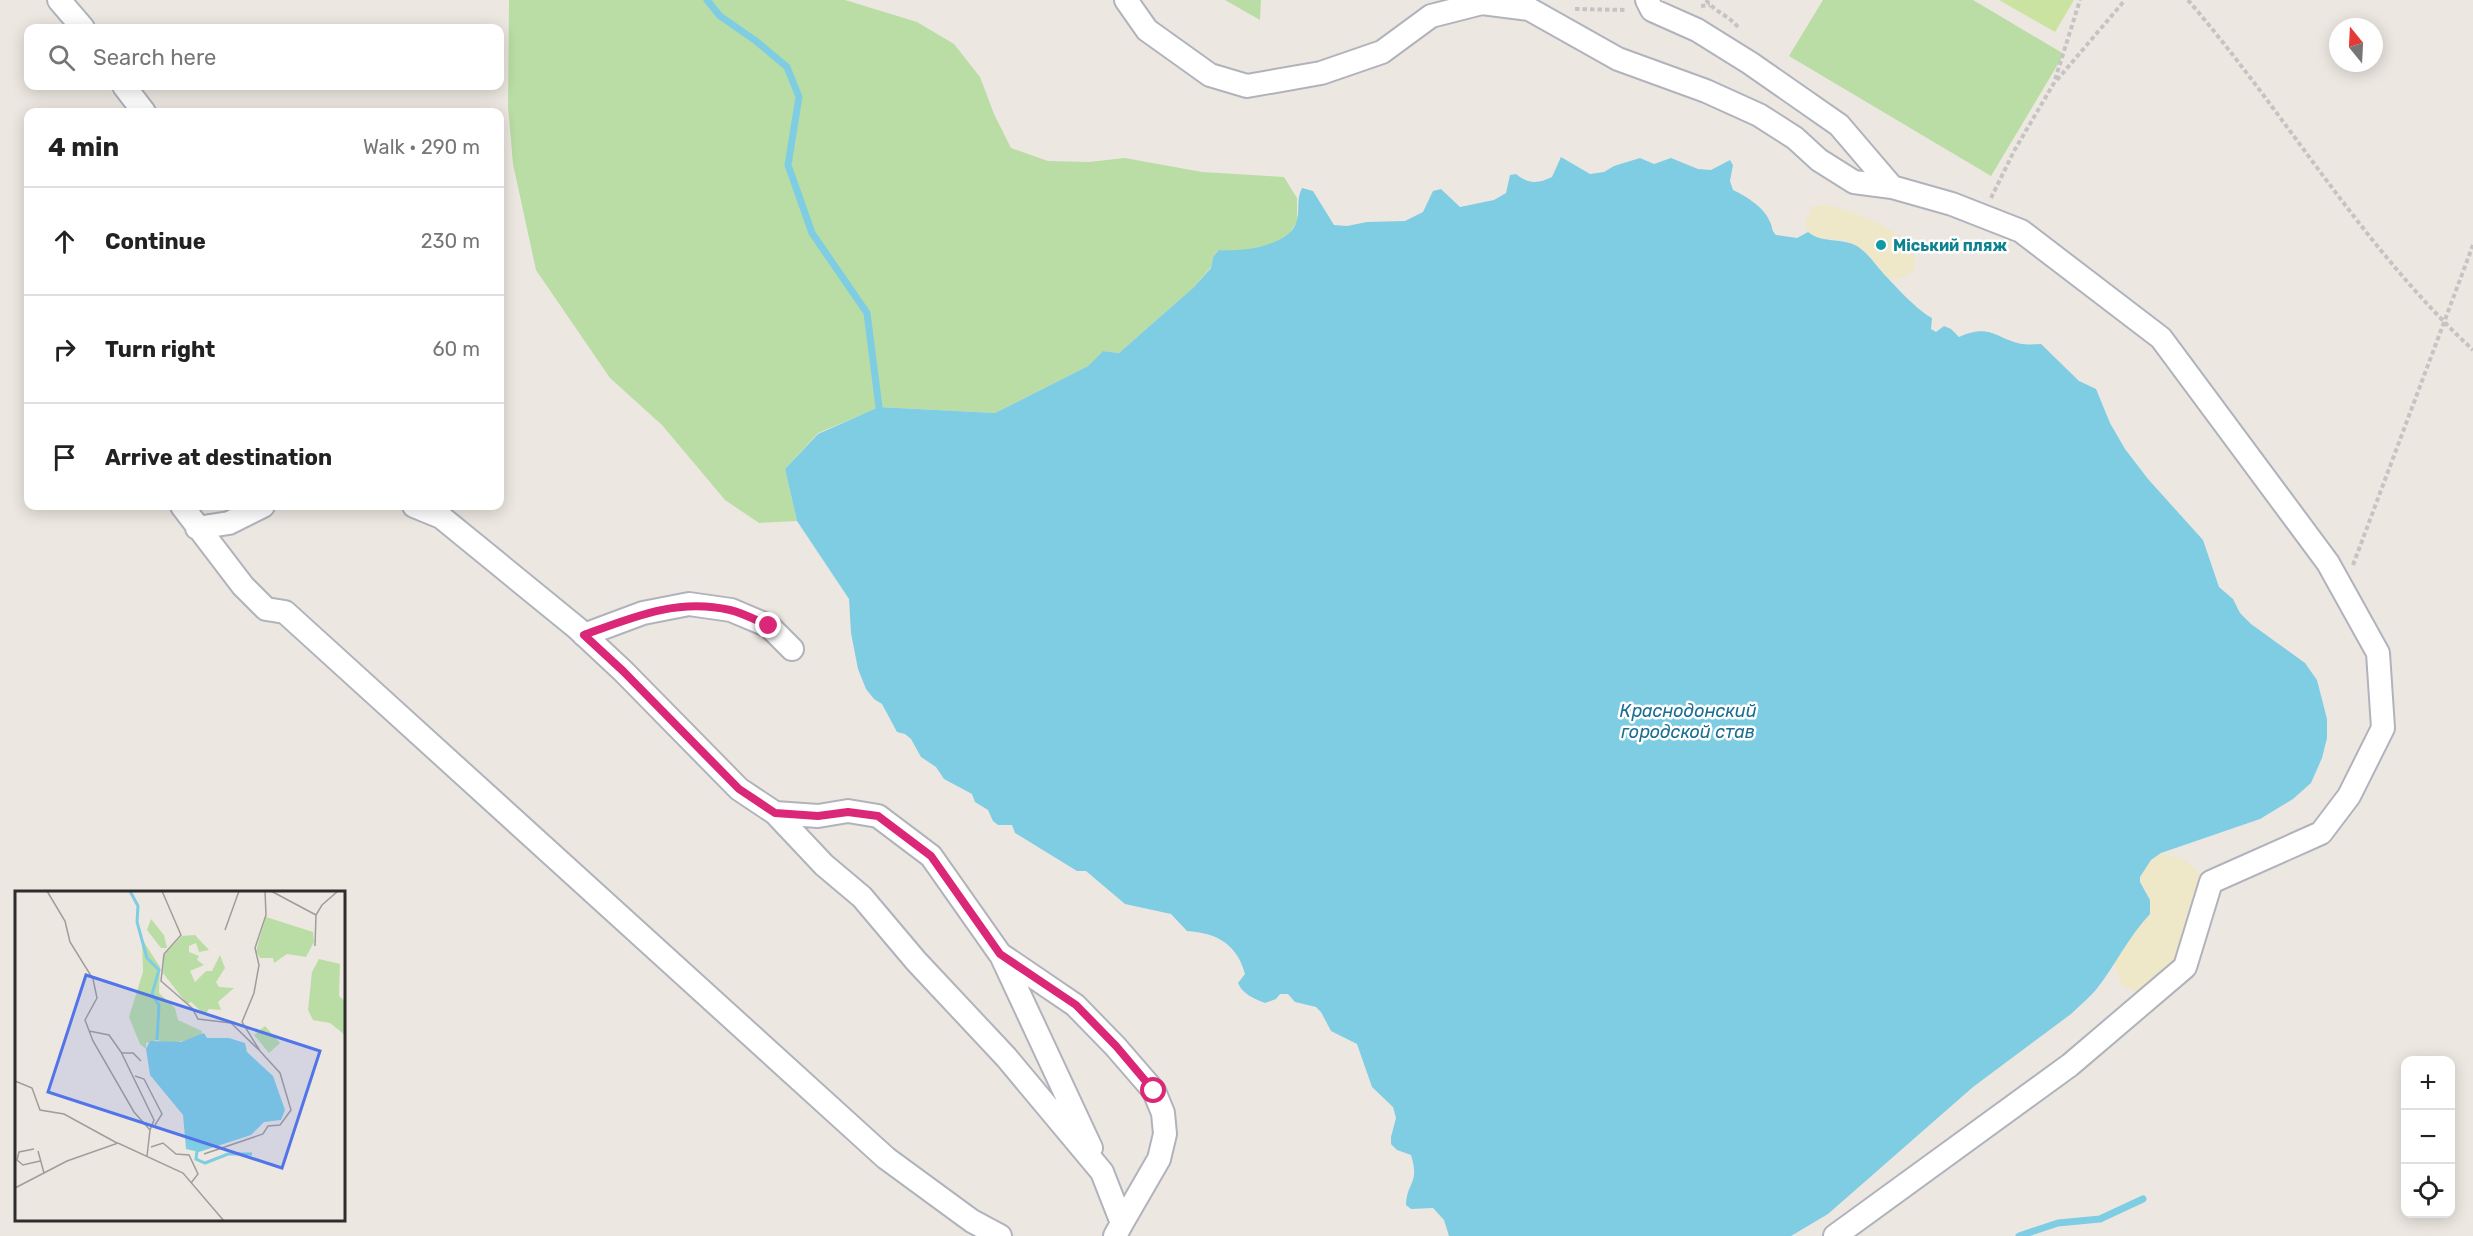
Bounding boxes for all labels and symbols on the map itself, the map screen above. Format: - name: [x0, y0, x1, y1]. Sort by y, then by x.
- north arrow: [2329, 18, 2383, 72]
- place label: Міський пляж: [1893, 236, 2007, 255]
- marker: Міський пляж: [1874, 238, 1888, 252]
- route end: [755, 612, 781, 638]
- water label: Краснодонский городской став: [1619, 700, 1757, 743]
- inset map: [15, 891, 345, 1221]
- route start: [1140, 1077, 1166, 1103]

